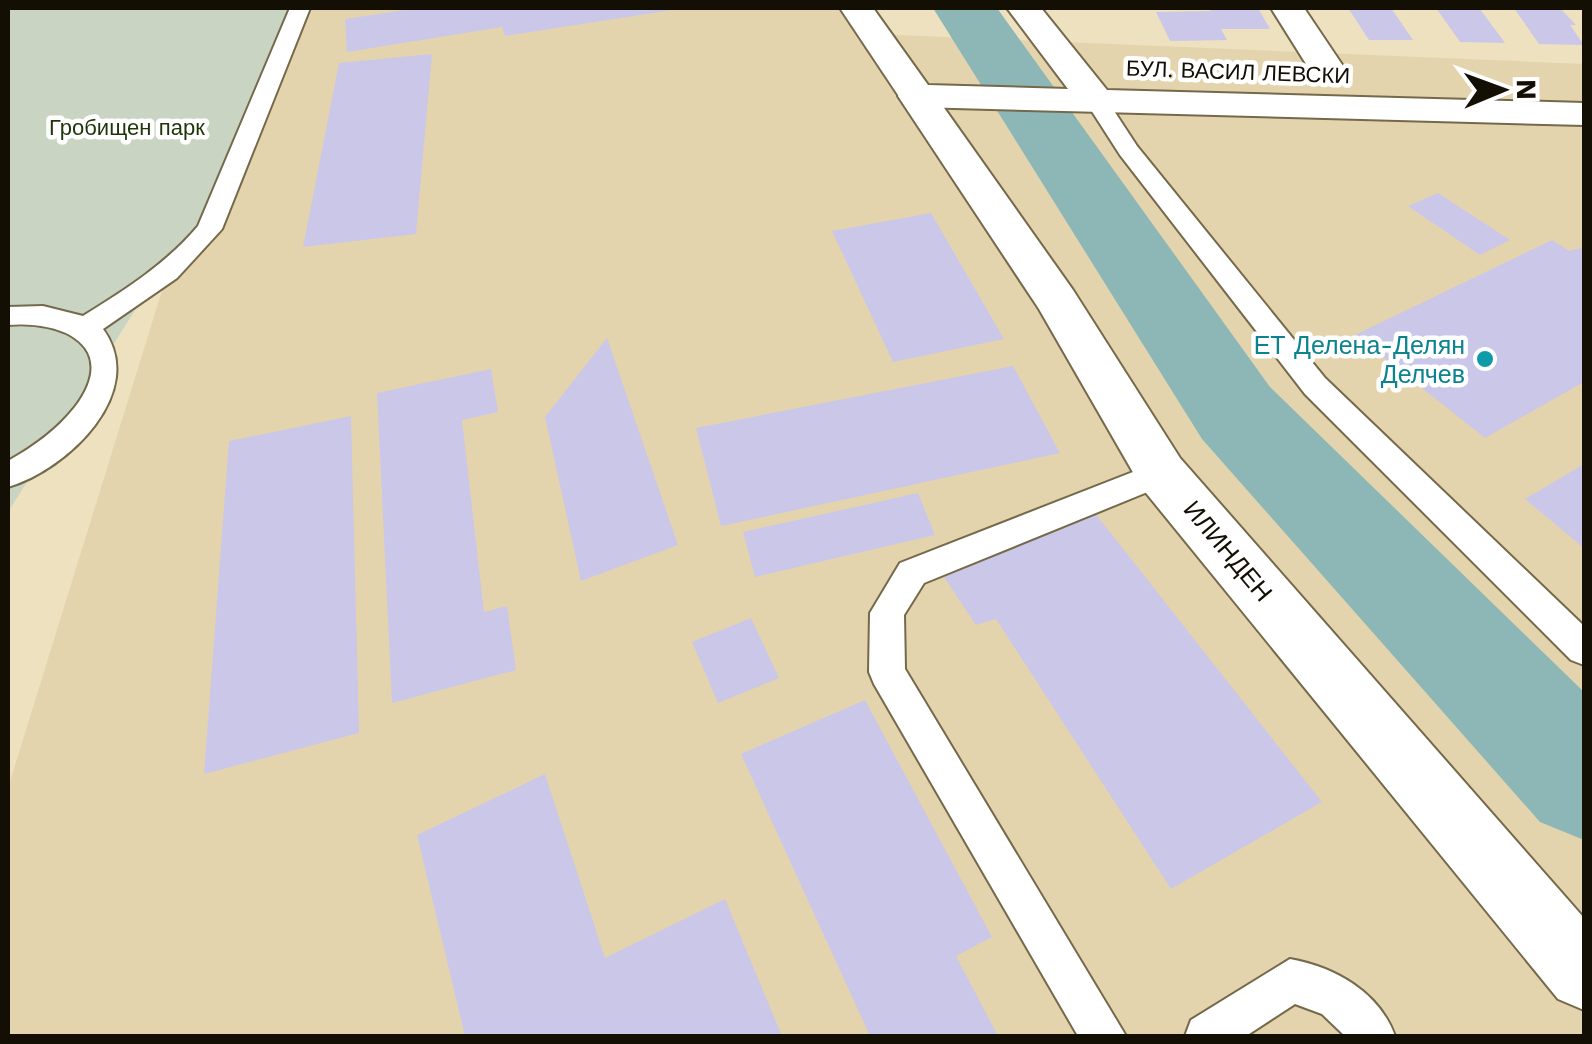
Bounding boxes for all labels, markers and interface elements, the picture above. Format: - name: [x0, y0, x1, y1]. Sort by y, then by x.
- north arrow: [1452, 40, 1552, 140]
- street label: БУЛ. ВАСИЛ ЛЕВСКИ: [1125, 56, 1351, 88]
- text: N: [1510, 79, 1543, 100]
- park label: Гробищен парк: [49, 115, 205, 140]
- place label: ЕТ Делена-Делян Делчев: [1254, 331, 1465, 389]
- marker: ЕТ Делена-Делян Делчев: [1474, 348, 1496, 370]
- street label: ИЛИНДЕН: [1178, 495, 1278, 607]

